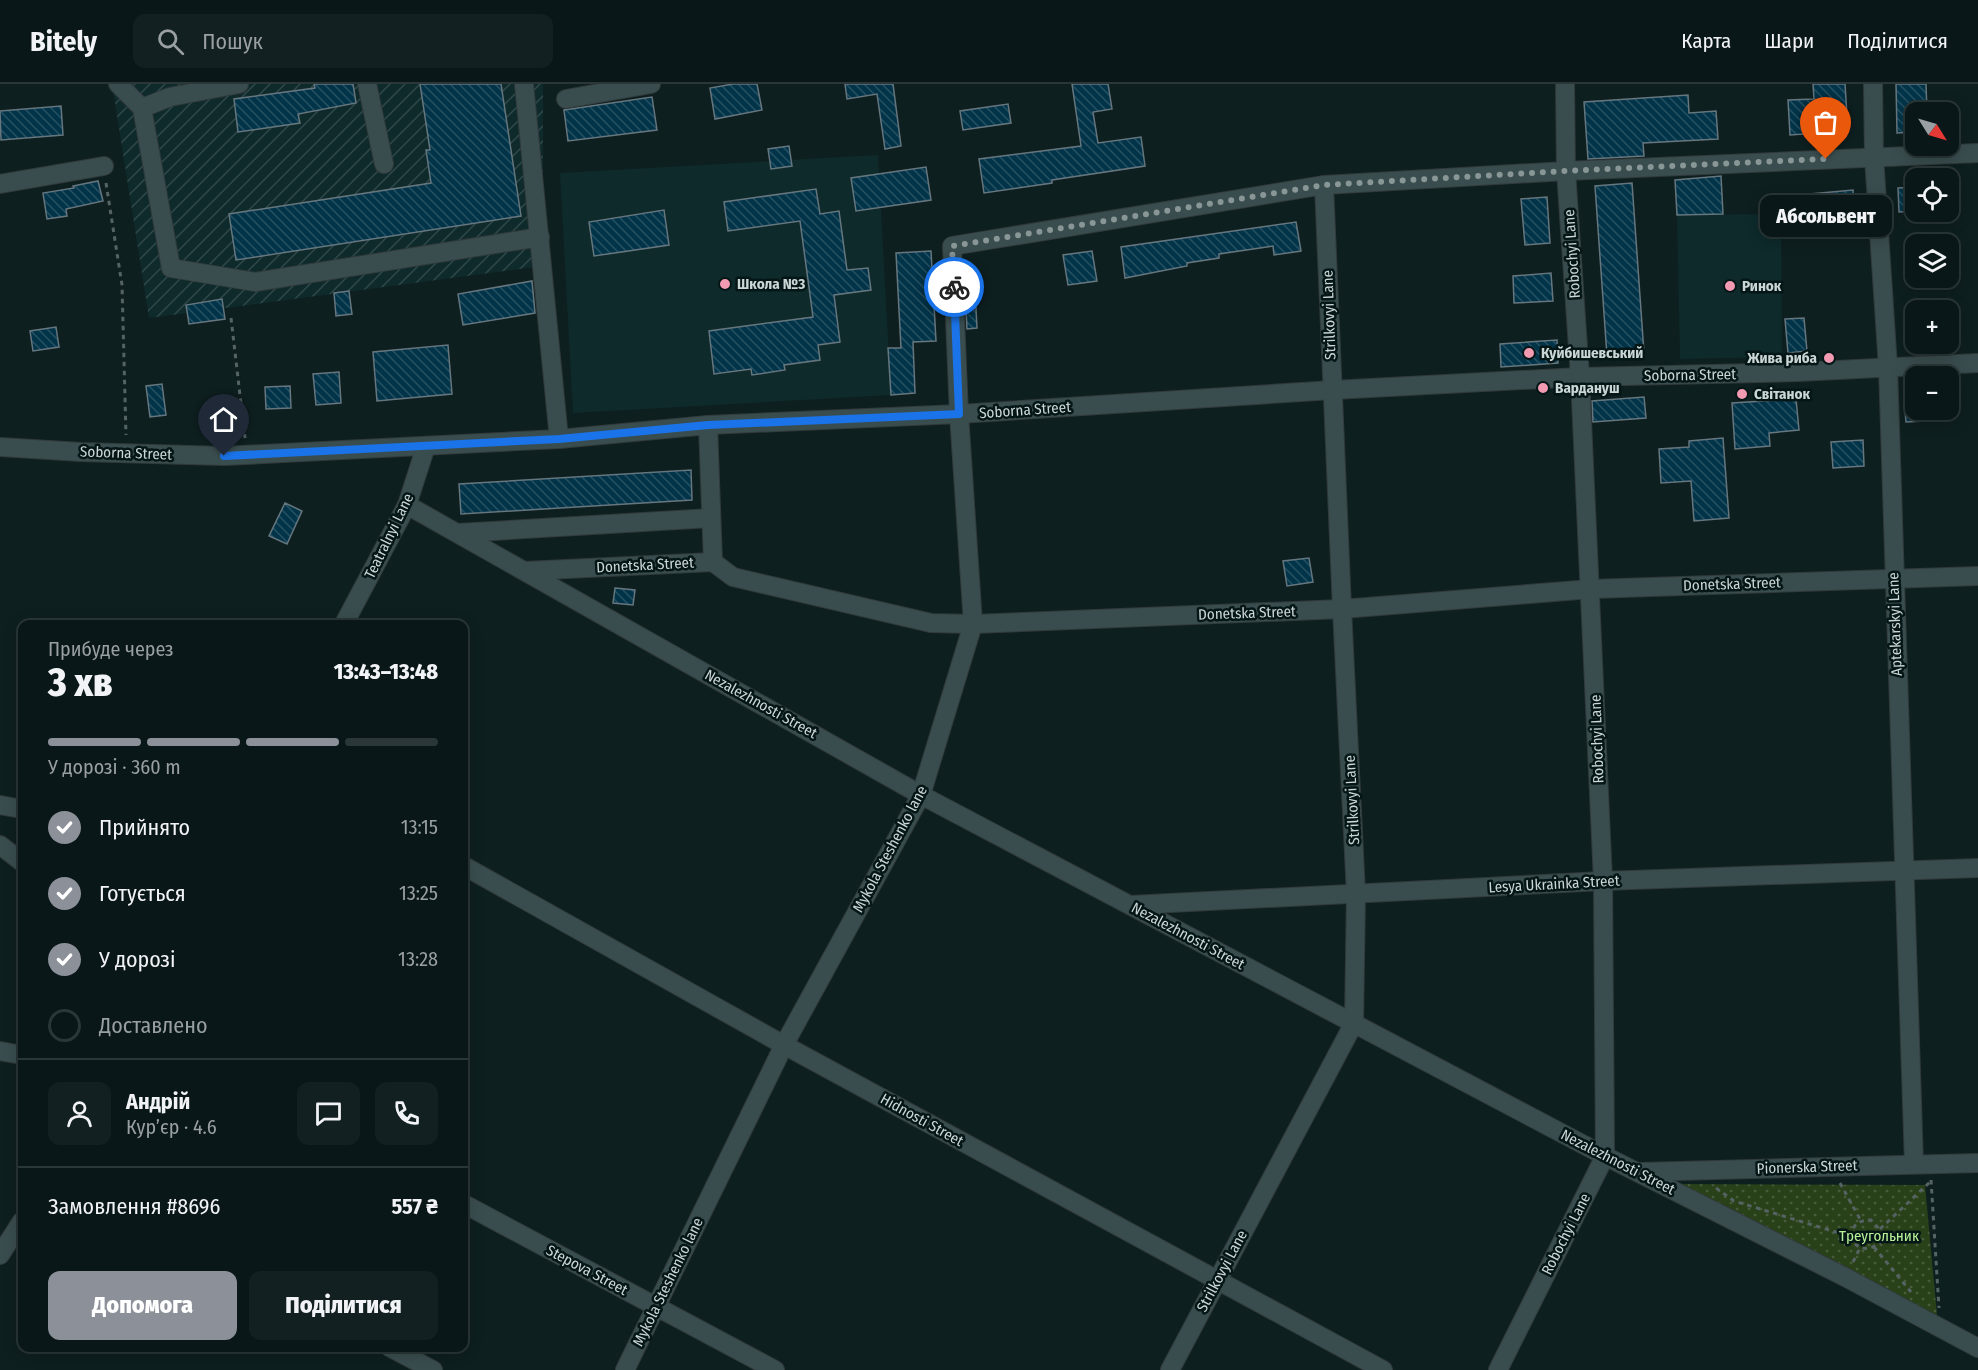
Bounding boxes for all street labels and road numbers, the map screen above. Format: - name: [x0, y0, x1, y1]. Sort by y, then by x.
- street label: Robochyi Lane: [1560, 209, 1584, 299]
- street label: Strilkovyi Lane: [1318, 270, 1340, 360]
- street label: Soborna Street: [1644, 365, 1736, 385]
- street label: Soborna Street: [978, 398, 1072, 422]
- street label: Soborna Street: [80, 442, 172, 464]
- street label: Teatralnyi Lane: [361, 490, 417, 582]
- street label: Donetska Street: [596, 553, 694, 577]
- street label: Aptekarskyi Lane: [1884, 572, 1906, 676]
- street label: Donetska Street: [1683, 573, 1781, 595]
- street label: Donetska Street: [1198, 602, 1296, 624]
- street label: Nezalezhnosti Street: [702, 666, 820, 742]
- street label: Robochyi Lane: [1586, 694, 1608, 784]
- street label: Strilkovyi Lane: [1341, 755, 1363, 845]
- street label: Mykola Steshenko lane: [849, 783, 931, 915]
- street label: Lesya Ukrainka Street: [1488, 872, 1620, 896]
- street label: Nezalezhnosti Street: [1128, 899, 1248, 973]
- street label: Hidnosti Street: [877, 1090, 967, 1150]
- street label: Nezalezhnosti Street: [1558, 1125, 1678, 1199]
- street label: Pionerska Street: [1756, 1156, 1858, 1178]
- street label: Robochyi Lane: [1538, 1190, 1594, 1278]
- street label: Mykola Steshenko lane: [629, 1215, 707, 1349]
- street label: Strilkovyi Lane: [1193, 1227, 1251, 1315]
- street label: Stepova Street: [543, 1241, 631, 1299]

